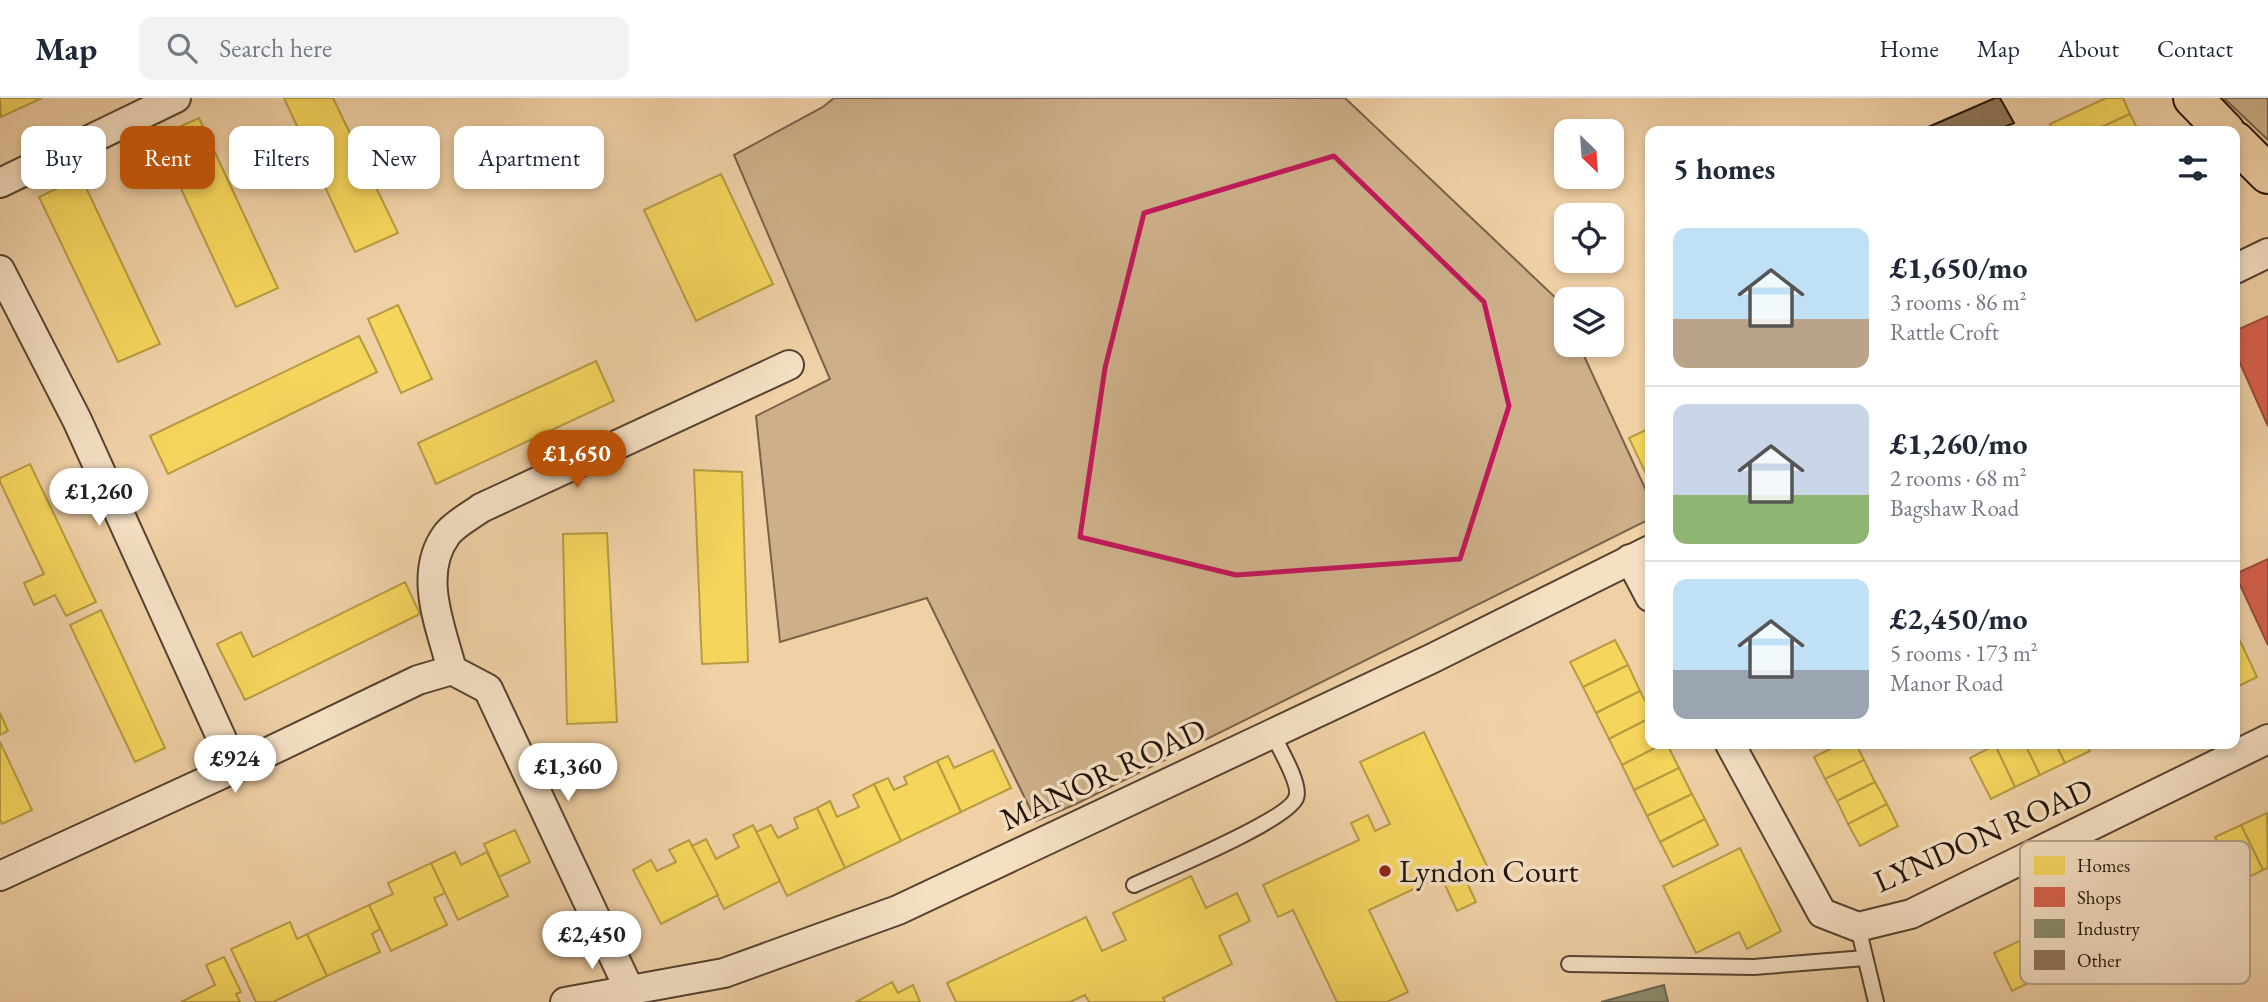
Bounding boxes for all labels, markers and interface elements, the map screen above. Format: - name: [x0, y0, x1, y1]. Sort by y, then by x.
- search box: [139, 17, 629, 80]
- text: Map: [35, 27, 97, 70]
- icon: search: [163, 29, 201, 67]
- text: Search here: [219, 31, 332, 65]
- text: Home: [1879, 33, 1939, 64]
- text: Map: [1977, 33, 2020, 64]
- text: About: [2058, 33, 2119, 64]
- text: Contact: [2157, 33, 2233, 64]
- north arrow: [1554, 119, 1624, 189]
- map controls: [1554, 119, 1624, 357]
- chip: Buy: [21, 126, 106, 189]
- chip: Rent: [120, 126, 215, 189]
- chip: Filters: [229, 126, 334, 189]
- chip: New: [348, 126, 440, 189]
- chip: Apartment: [454, 126, 604, 189]
- text: 5 homes: [1673, 149, 1775, 188]
- icon: filters: [2174, 149, 2212, 187]
- button: locate: [1554, 203, 1624, 273]
- text: £1,650/mo: [1890, 248, 2028, 287]
- icon: home: [1729, 256, 1813, 340]
- button: layers: [1554, 287, 1624, 357]
- text: 3 rooms · 86 m²: [1890, 287, 2027, 317]
- text: Rattle Croft: [1890, 317, 1999, 347]
- text: £1,260/mo: [1890, 424, 2028, 463]
- pin: £1,650: [520, 430, 634, 490]
- icon: home: [1729, 432, 1813, 516]
- text: £1,650: [543, 438, 611, 468]
- text: 2 rooms · 68 m²: [1890, 463, 2027, 493]
- pin: £1,260: [42, 468, 156, 528]
- text: £1,260: [65, 476, 133, 506]
- text: Bagshaw Road: [1890, 493, 2019, 523]
- text: £2,450/mo: [1890, 599, 2028, 638]
- icon: home: [1729, 607, 1813, 691]
- text: 5 rooms · 173 m²: [1890, 638, 2038, 668]
- text: Manor Road: [1890, 668, 2003, 698]
- street label: MANOR ROAD: [993, 708, 1213, 840]
- pin: £924: [194, 736, 276, 795]
- text: £924: [210, 743, 260, 773]
- pin: £1,360: [511, 744, 625, 803]
- text: £1,360: [534, 751, 602, 781]
- street label: LYNDON ROAD: [1867, 768, 2099, 902]
- legend: [2020, 841, 2250, 984]
- place label: Lyndon Court: [1399, 850, 1579, 892]
- text: Homes: [2077, 853, 2130, 878]
- marker: Lyndon Court: [1377, 863, 1393, 879]
- text: Shops: [2077, 885, 2121, 910]
- pin: £2,450: [535, 912, 649, 971]
- text: Industry: [2077, 916, 2141, 941]
- text: £2,450: [558, 919, 626, 949]
- text: Other: [2077, 948, 2122, 973]

